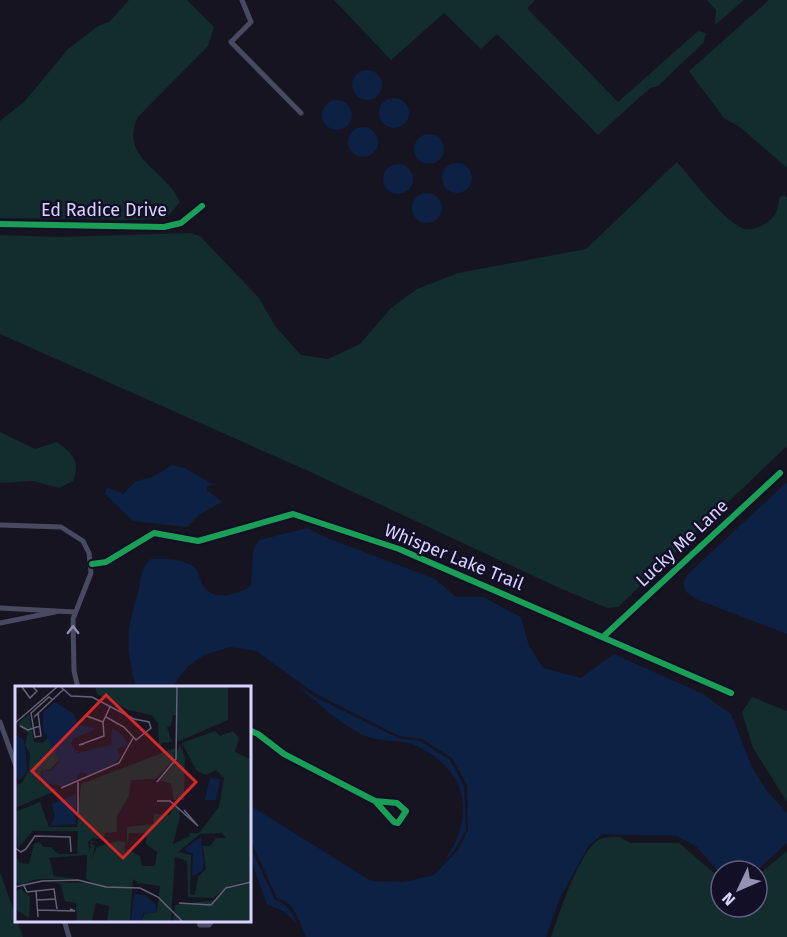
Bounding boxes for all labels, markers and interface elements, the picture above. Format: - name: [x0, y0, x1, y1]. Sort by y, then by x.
- street label: Ed Radice Drive: [41, 199, 167, 221]
- street label: Lucky Me Lane: [631, 495, 733, 591]
- street label: Whisper Lake Trail: [381, 519, 527, 595]
- one-way arrow: [67, 625, 79, 634]
- inset map: [15, 686, 250, 922]
- north arrow: [709, 859, 769, 919]
- text: N: [718, 889, 739, 909]

